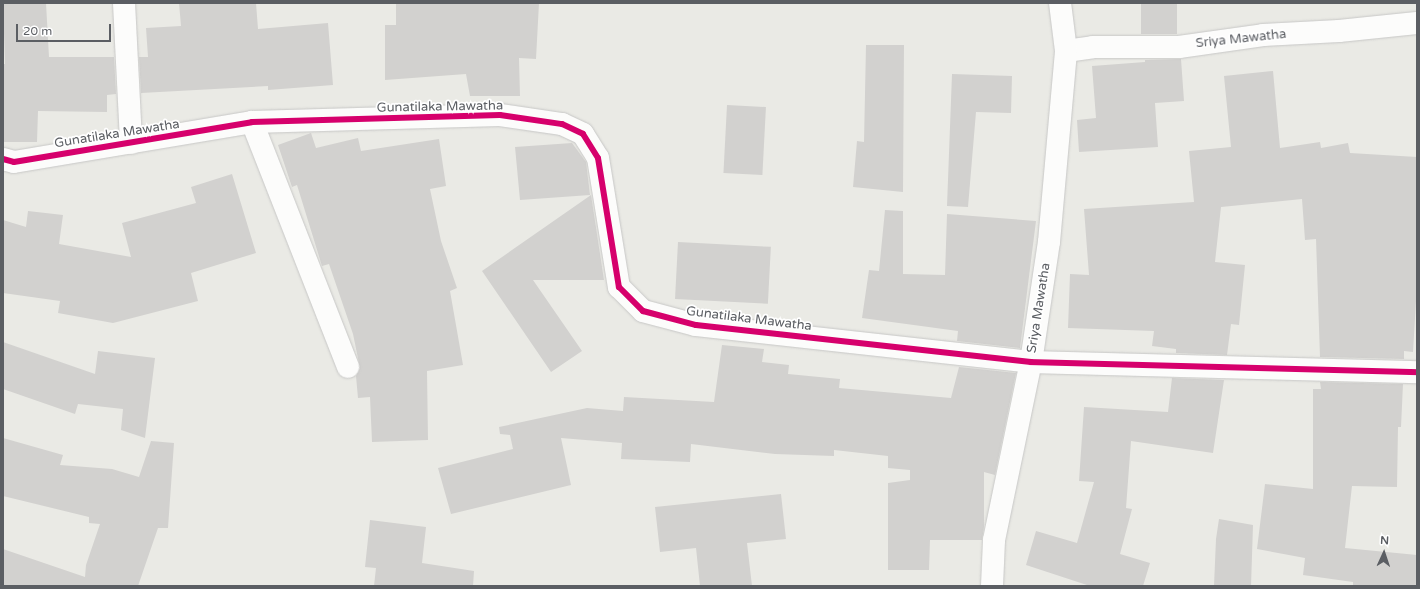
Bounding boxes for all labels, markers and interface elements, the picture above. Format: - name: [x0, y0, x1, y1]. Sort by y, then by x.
- scale bar: [18, 16, 113, 42]
- text: 20 m: [23, 24, 52, 38]
- street label: Sriya Mawatha: [1195, 26, 1287, 52]
- street label: Gunatilaka Mawatha: [377, 98, 503, 116]
- street label: Gunatilaka Mawatha: [53, 116, 181, 152]
- street label: Sriya Mawatha: [1024, 262, 1054, 354]
- street label: Gunatilaka Mawatha: [685, 304, 813, 334]
- north arrow: [1364, 533, 1404, 573]
- text: N: [1380, 534, 1389, 547]

